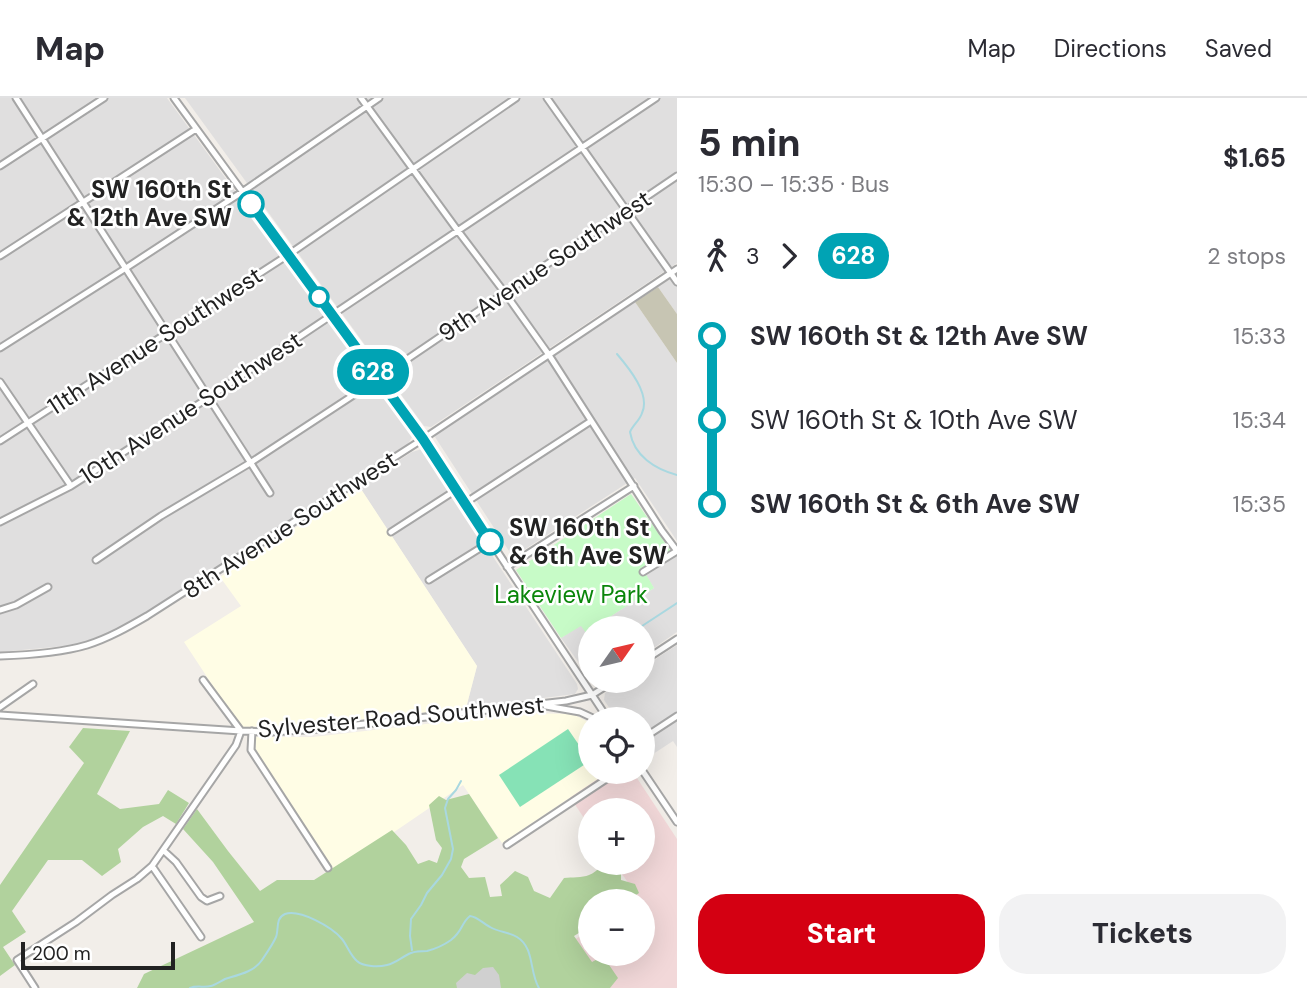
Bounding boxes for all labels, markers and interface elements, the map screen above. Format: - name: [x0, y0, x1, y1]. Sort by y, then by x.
- text: Map: [35, 27, 105, 70]
- text: Map: [968, 33, 1016, 64]
- text: Directions: [1054, 33, 1167, 64]
- text: Saved: [1205, 33, 1272, 64]
- text: 5 min: [698, 118, 801, 168]
- text: $1.65: [1223, 141, 1286, 175]
- text: 15:30 – 15:35 · Bus: [698, 169, 890, 199]
- place label: SW 160th St & 12th Ave SW: [67, 174, 232, 233]
- street label: 9th Avenue Southwest: [432, 183, 657, 348]
- marker: SW 160th St & 12th Ave SW: [238, 191, 264, 217]
- icon: walk: [698, 237, 736, 275]
- icon: forward: [770, 237, 808, 275]
- text: 628: [832, 240, 875, 271]
- text: 3: [746, 241, 760, 271]
- text: 2 stops: [1207, 241, 1286, 271]
- street label: 11th Avenue Southwest: [41, 259, 268, 422]
- unlabelled marker: [309, 287, 329, 307]
- text: SW 160th St & 12th Ave SW: [750, 319, 1088, 353]
- text: 15:33: [1233, 321, 1286, 351]
- street label: 10th Avenue Southwest: [74, 324, 308, 491]
- line badge: 628: [333, 349, 413, 395]
- text: 628: [351, 356, 395, 387]
- text: SW 160th St & 10th Ave SW: [750, 403, 1078, 437]
- text: 15:34: [1233, 405, 1286, 435]
- street label: 8th Avenue Southwest: [177, 444, 403, 606]
- text: SW 160th St & 6th Ave SW: [750, 487, 1080, 521]
- text: 15:35: [1233, 489, 1286, 519]
- place label: SW 160th St & 6th Ave SW: [509, 512, 667, 571]
- marker: SW 160th St & 6th Ave SW: [477, 529, 503, 555]
- park label: Lakeview Park: [494, 579, 648, 610]
- north arrow: [578, 616, 654, 693]
- map controls: [578, 616, 655, 966]
- street label: Sylvester Road Southwest: [256, 689, 546, 744]
- button: locate: [578, 707, 655, 784]
- button: +: [578, 798, 655, 875]
- button: −: [578, 889, 655, 966]
- button: Start: [698, 894, 985, 974]
- button: Tickets: [999, 894, 1286, 974]
- scale bar: [21, 939, 175, 971]
- text: 200 m: [32, 941, 91, 966]

